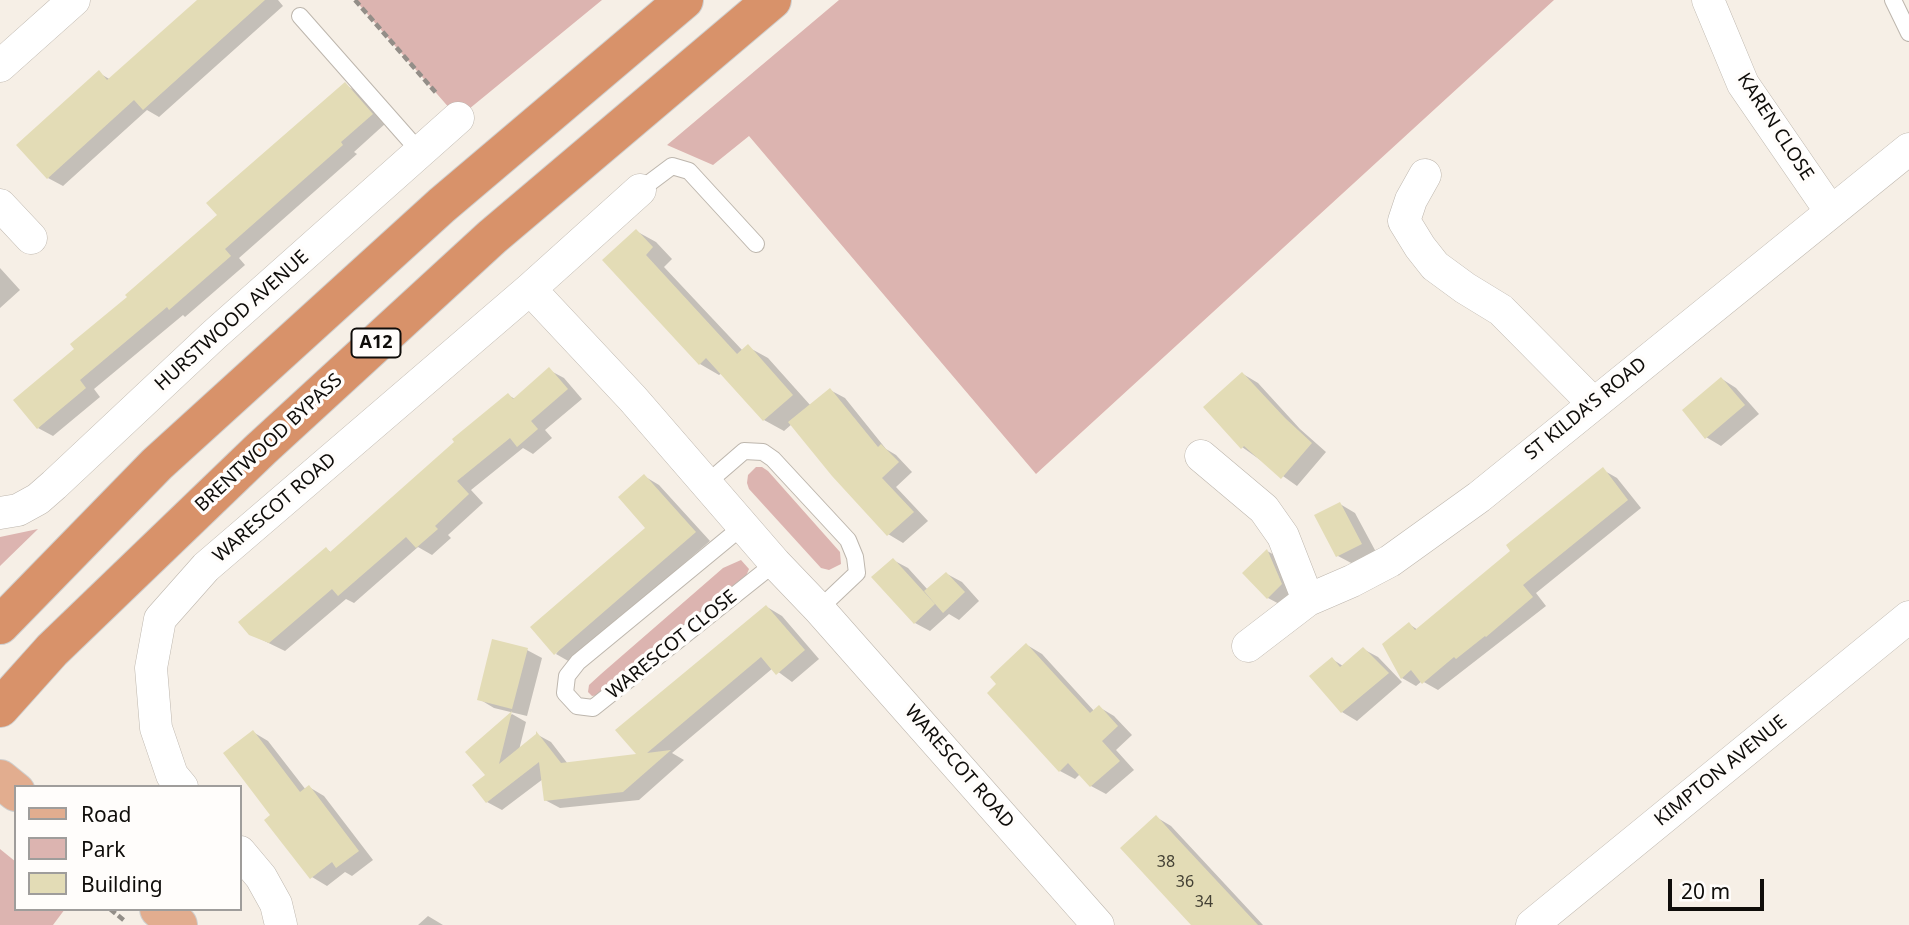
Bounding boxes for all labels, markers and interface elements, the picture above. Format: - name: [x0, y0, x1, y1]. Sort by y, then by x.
- street label: KAREN CLOSE: [1732, 69, 1818, 185]
- street label: HURSTWOOD AVENUE: [150, 246, 314, 396]
- road number: A12: [352, 328, 400, 358]
- street label: ST KILDA'S ROAD: [1520, 353, 1652, 465]
- street label: BRENTWOOD BYPASS: [191, 369, 347, 517]
- street label: WARESCOT ROAD: [209, 448, 341, 568]
- street label: WARESCOT CLOSE: [602, 586, 742, 704]
- street label: WARESCOT ROAD: [899, 701, 1019, 833]
- street label: KIMPTON AVENUE: [1650, 711, 1792, 831]
- legend: [14, 785, 242, 911]
- text: Road: [81, 800, 131, 828]
- text: Park: [81, 835, 125, 863]
- house number: 38: [1157, 852, 1175, 872]
- scale bar: [1671, 866, 1767, 910]
- text: Building: [81, 870, 163, 898]
- house number: 36: [1176, 872, 1194, 892]
- text: 20 m: [1681, 877, 1730, 905]
- house number: 34: [1195, 892, 1213, 912]

